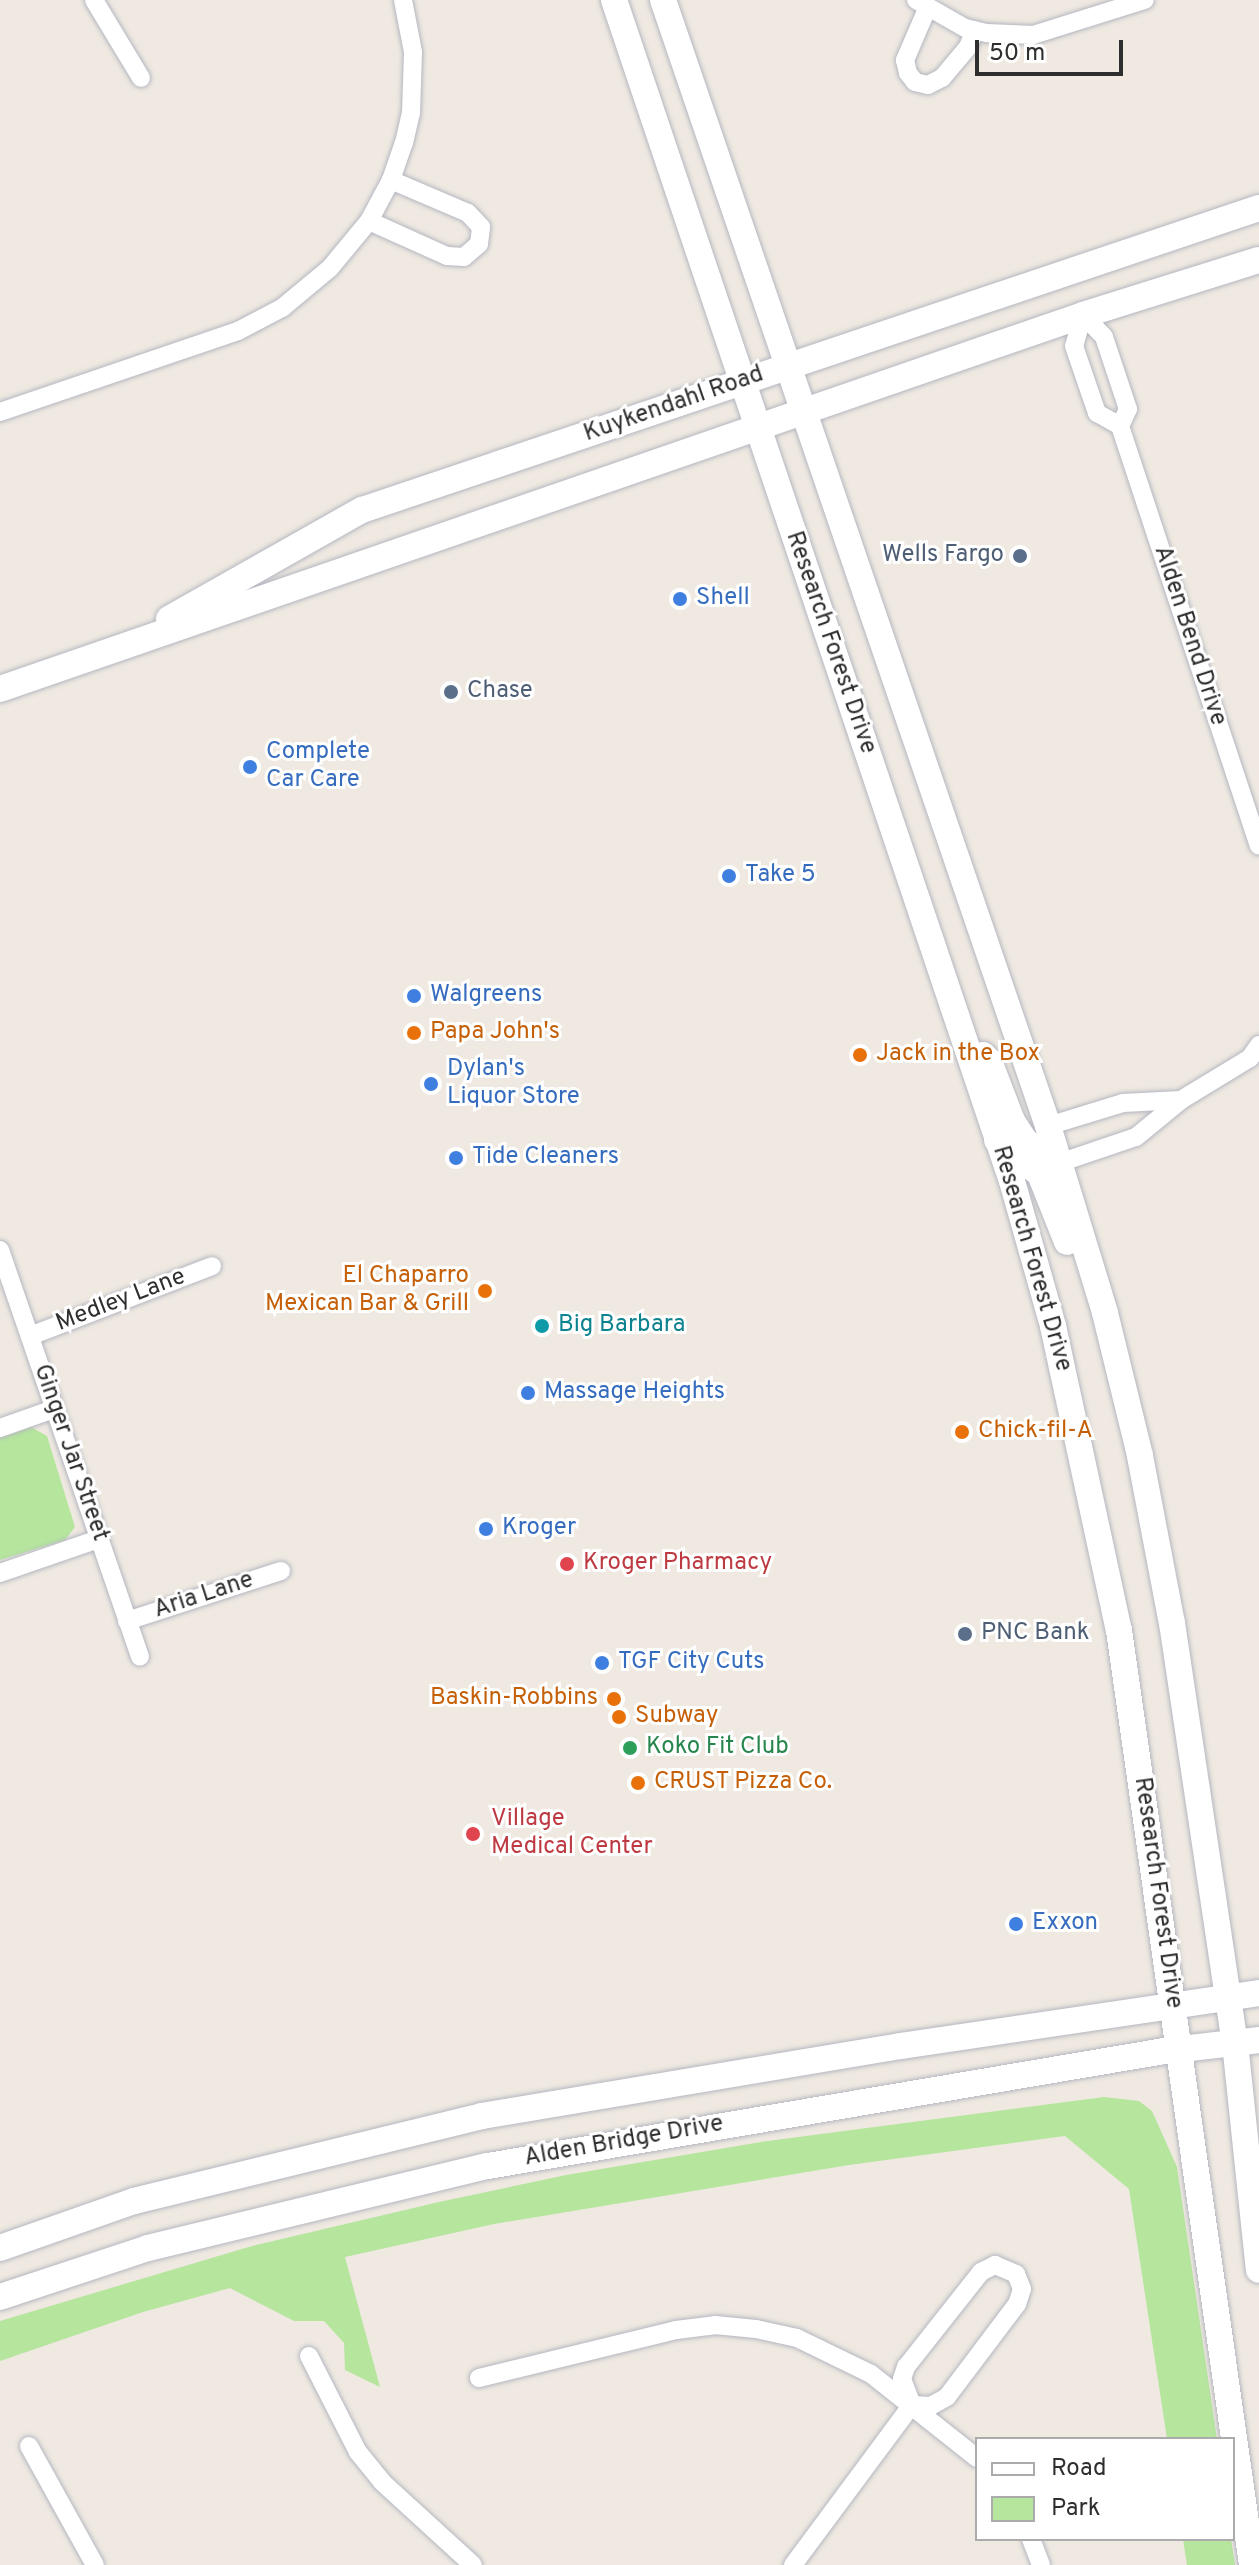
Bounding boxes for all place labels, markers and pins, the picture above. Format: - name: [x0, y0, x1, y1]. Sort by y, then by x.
- place label: Wells Fargo: [882, 542, 1004, 570]
- marker: Wells Fargo: [1011, 547, 1029, 565]
- place label: Shell: [696, 585, 750, 613]
- marker: Shell: [671, 590, 689, 608]
- place label: Chase: [467, 678, 533, 706]
- marker: Chase: [442, 683, 460, 701]
- place label: Complete Car Care: [266, 739, 370, 795]
- marker: Complete Car Care: [241, 758, 259, 776]
- place label: Take 5: [745, 862, 816, 890]
- marker: Take 5: [720, 867, 738, 885]
- place label: Walgreens: [430, 982, 542, 1010]
- marker: Walgreens: [405, 987, 423, 1005]
- place label: Papa John's: [430, 1019, 560, 1047]
- marker: Papa John's: [405, 1024, 423, 1042]
- place label: Jack in the Box: [876, 1041, 1040, 1069]
- marker: Jack in the Box: [851, 1046, 869, 1064]
- place label: Dylan's Liquor Store: [447, 1056, 580, 1112]
- marker: Dylan's Liquor Store: [422, 1075, 440, 1093]
- place label: Tide Cleaners: [472, 1144, 619, 1172]
- marker: Tide Cleaners: [447, 1149, 465, 1167]
- place label: El Chaparro Mexican Bar & Grill: [265, 1263, 469, 1319]
- marker: El Chaparro Mexican Bar & Grill: [476, 1282, 494, 1300]
- place label: Big Barbara: [558, 1312, 685, 1340]
- marker: Big Barbara: [533, 1317, 551, 1335]
- place label: Massage Heights: [544, 1379, 725, 1407]
- marker: Massage Heights: [519, 1384, 537, 1402]
- place label: Chick-fil-A: [978, 1418, 1093, 1446]
- marker: Chick-fil-A: [953, 1423, 971, 1441]
- place label: Kroger: [502, 1515, 576, 1543]
- marker: Kroger: [477, 1520, 495, 1538]
- place label: Kroger Pharmacy: [583, 1550, 772, 1578]
- marker: Kroger Pharmacy: [558, 1555, 576, 1573]
- place label: PNC Bank: [981, 1620, 1089, 1648]
- marker: PNC Bank: [956, 1625, 974, 1643]
- place label: TGF City Cuts: [618, 1649, 764, 1677]
- marker: TGF City Cuts: [593, 1654, 611, 1672]
- place label: Baskin-Robbins: [430, 1685, 598, 1713]
- marker: Baskin-Robbins: [605, 1690, 623, 1708]
- place label: Subway: [635, 1703, 718, 1731]
- marker: Subway: [610, 1708, 628, 1726]
- place label: Koko Fit Club: [646, 1734, 789, 1762]
- marker: Koko Fit Club: [621, 1739, 639, 1757]
- place label: CRUST Pizza Co.: [654, 1769, 833, 1797]
- marker: CRUST Pizza Co.: [629, 1774, 647, 1792]
- place label: Village Medical Center: [491, 1806, 653, 1862]
- marker: Village Medical Center: [462, 1823, 484, 1845]
- place label: Exxon: [1032, 1910, 1098, 1938]
- marker: Exxon: [1007, 1915, 1025, 1933]

